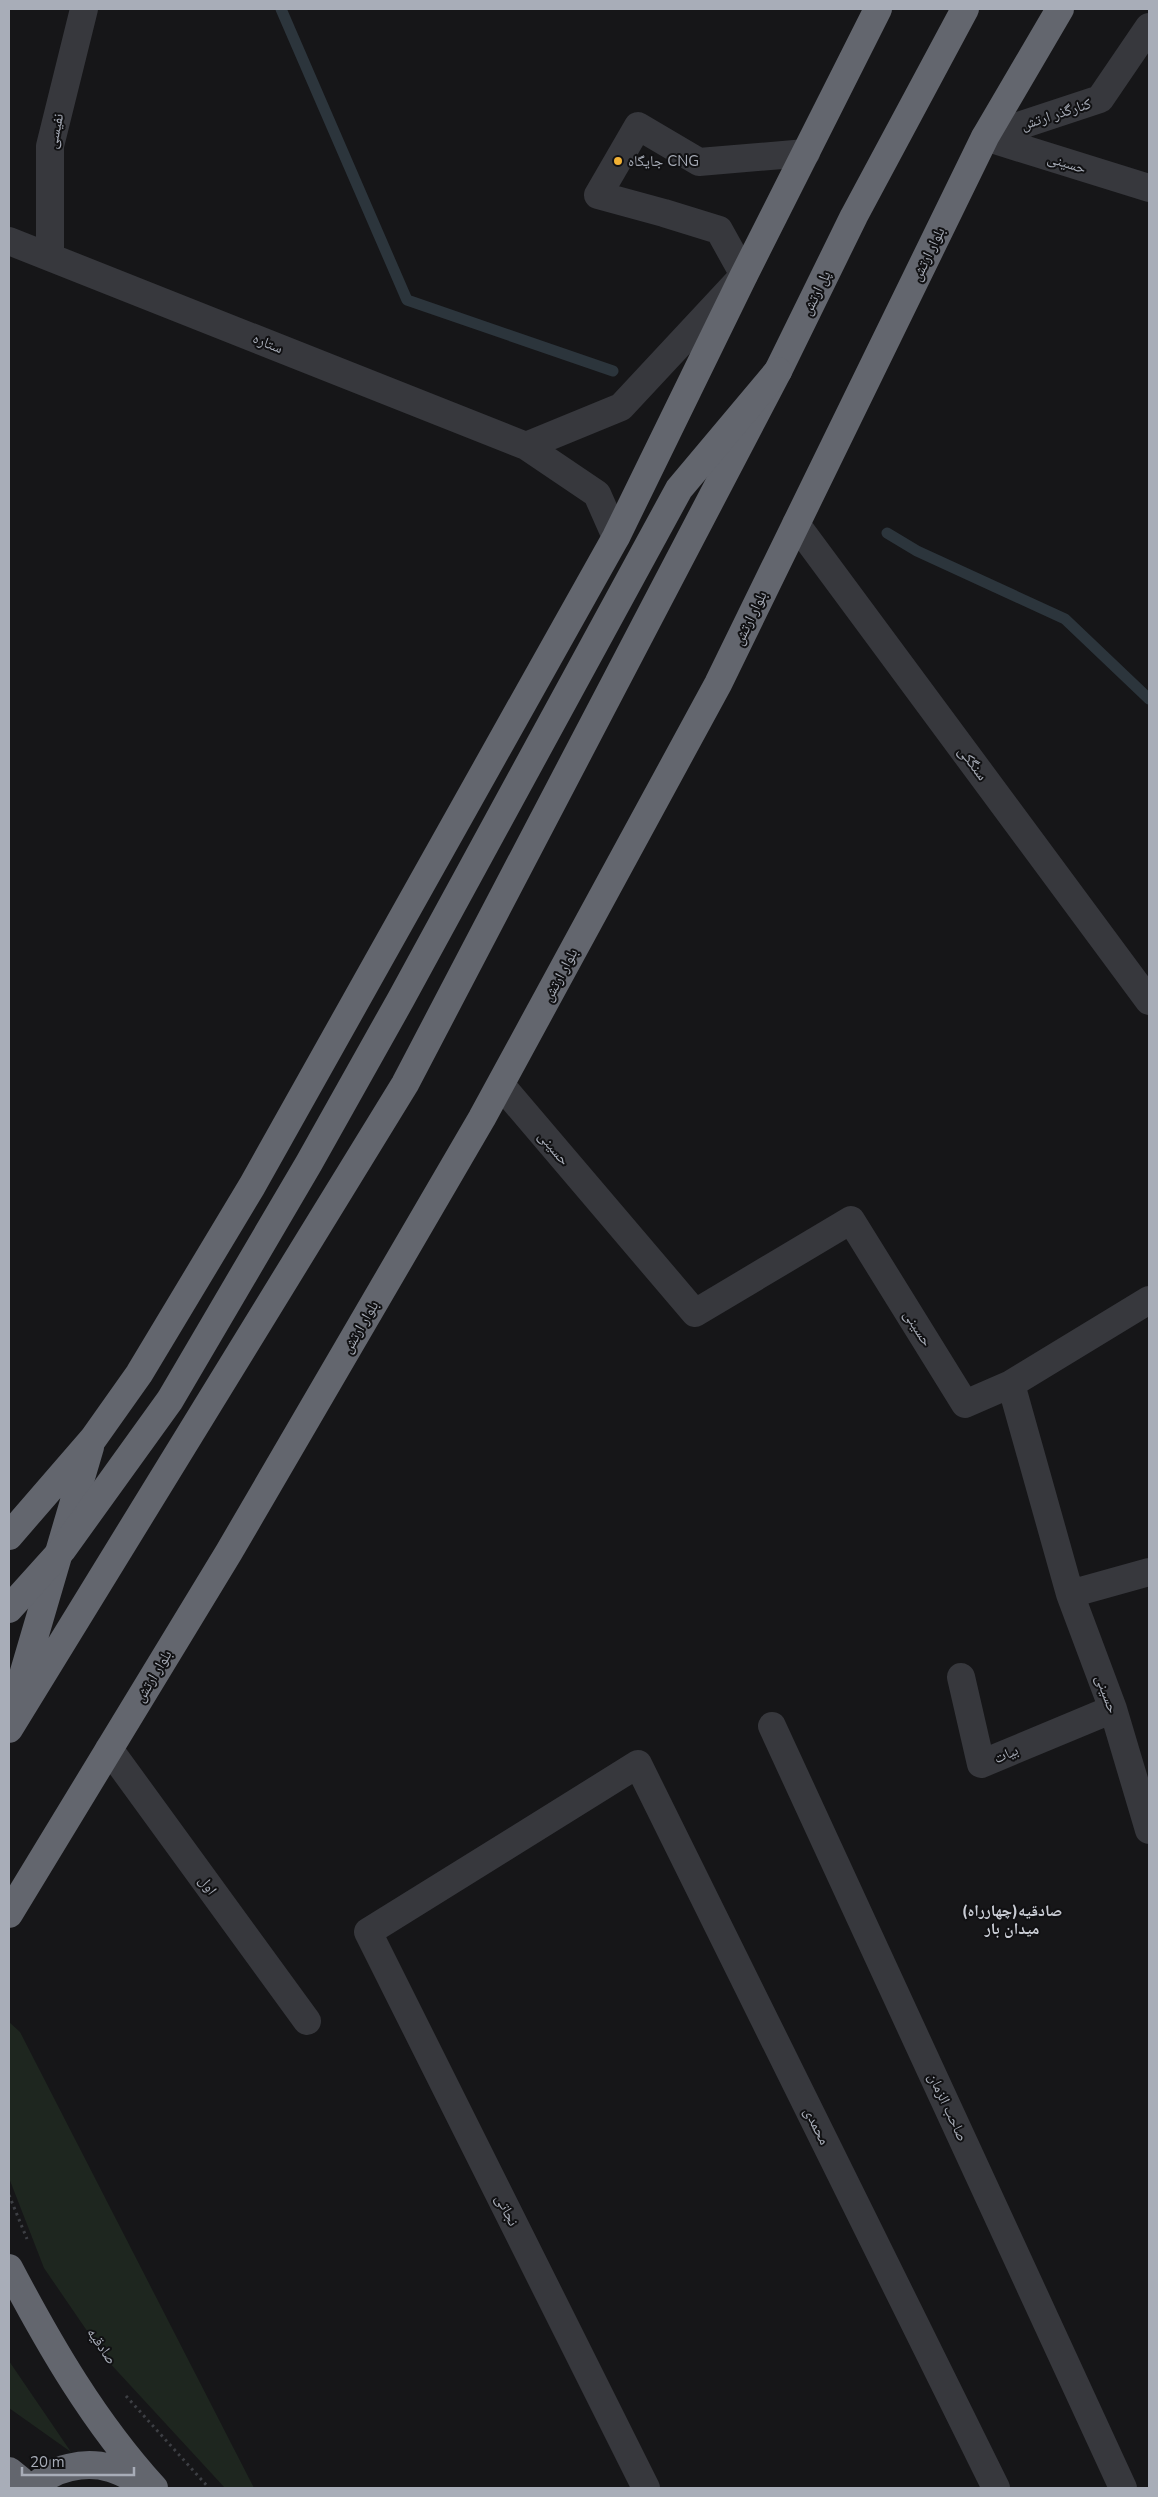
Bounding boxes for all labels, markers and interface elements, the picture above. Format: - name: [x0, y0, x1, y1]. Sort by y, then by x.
- street label: کنارگذر ارتش: [1018, 93, 1094, 135]
- street label: نفیسی: [42, 112, 68, 150]
- street label: حسینی: [1045, 148, 1089, 178]
- place label: جایگاه CNG: [628, 151, 699, 171]
- marker: جایگاه CNG: [612, 155, 624, 167]
- street label: بلوار ارتش: [906, 224, 950, 284]
- street label: پل ارتش: [797, 267, 835, 319]
- street label: ستاره: [250, 328, 286, 358]
- street label: بلوار ارتش: [728, 588, 772, 648]
- street label: سنگکی: [953, 742, 993, 784]
- street label: بلوار ارتش: [538, 945, 582, 1005]
- street label: حسینی: [534, 1126, 575, 1170]
- street label: بلوار ارتش: [337, 1297, 383, 1357]
- street label: حسینی: [899, 1306, 937, 1350]
- street label: بلوار ارتش: [130, 1646, 176, 1706]
- street label: حسینی: [1091, 1672, 1123, 1716]
- street label: بیات: [991, 1740, 1021, 1768]
- street label: اول: [194, 1871, 222, 1899]
- district label: (صادقیه(چهارراه میدان بار: [962, 1900, 1062, 1940]
- street label: صاحب الزمان: [923, 2069, 973, 2145]
- street label: محمدی: [799, 2104, 835, 2148]
- street label: نجاتی: [491, 2191, 523, 2229]
- street label: صادقیه: [82, 2324, 122, 2368]
- scale bar: [22, 2444, 135, 2476]
- text: 20 m: [30, 2452, 65, 2472]

